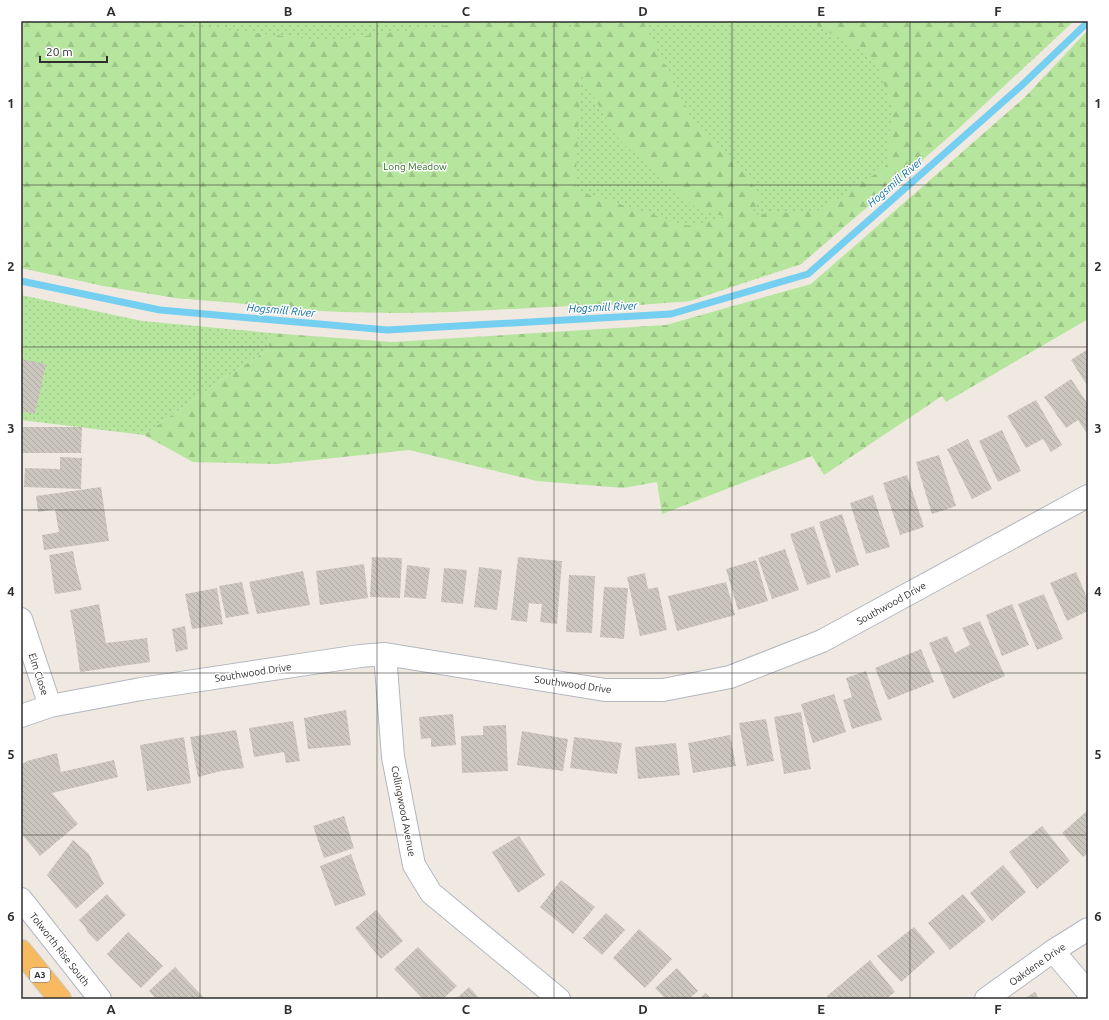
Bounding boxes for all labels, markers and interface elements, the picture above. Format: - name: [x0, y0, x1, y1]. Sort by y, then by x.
- text: A: [106, 4, 116, 18]
- text: B: [284, 4, 293, 18]
- text: C: [462, 4, 471, 18]
- text: D: [638, 4, 648, 18]
- text: E: [817, 4, 825, 18]
- text: F: [994, 4, 1002, 18]
- scale bar: [40, 38, 107, 64]
- text: 20 m: [46, 45, 73, 58]
- text: 1: [7, 96, 15, 110]
- text: 1: [1094, 96, 1102, 110]
- water label: Hogsmill River: [865, 154, 926, 209]
- park label: Long Meadow: [383, 161, 447, 172]
- text: 2: [7, 259, 15, 273]
- text: 2: [1094, 259, 1102, 273]
- water label: Hogsmill River: [568, 299, 639, 315]
- water label: Hogsmill River: [246, 301, 317, 319]
- text: 3: [7, 421, 15, 435]
- text: 3: [1094, 421, 1102, 435]
- street label: Southwood Drive: [855, 580, 928, 627]
- text: 4: [7, 584, 15, 598]
- text: 4: [1094, 584, 1102, 598]
- street label: Elm Close: [27, 652, 50, 697]
- street label: Southwood Drive: [214, 661, 292, 684]
- street label: Southwood Drive: [534, 674, 612, 695]
- text: 5: [7, 747, 15, 761]
- text: 5: [1094, 747, 1102, 761]
- street label: Collingwood Avenue: [389, 765, 418, 857]
- text: 6: [7, 909, 15, 923]
- text: 6: [1094, 909, 1102, 923]
- street label: Tolworth Rise South: [28, 910, 92, 988]
- street label: Oakdene Drive: [1007, 941, 1068, 988]
- road number: A3: [30, 968, 50, 982]
- text: A: [106, 1002, 116, 1016]
- text: B: [284, 1002, 293, 1016]
- text: C: [462, 1002, 471, 1016]
- text: D: [638, 1002, 648, 1016]
- text: E: [817, 1002, 825, 1016]
- text: F: [994, 1002, 1002, 1016]

